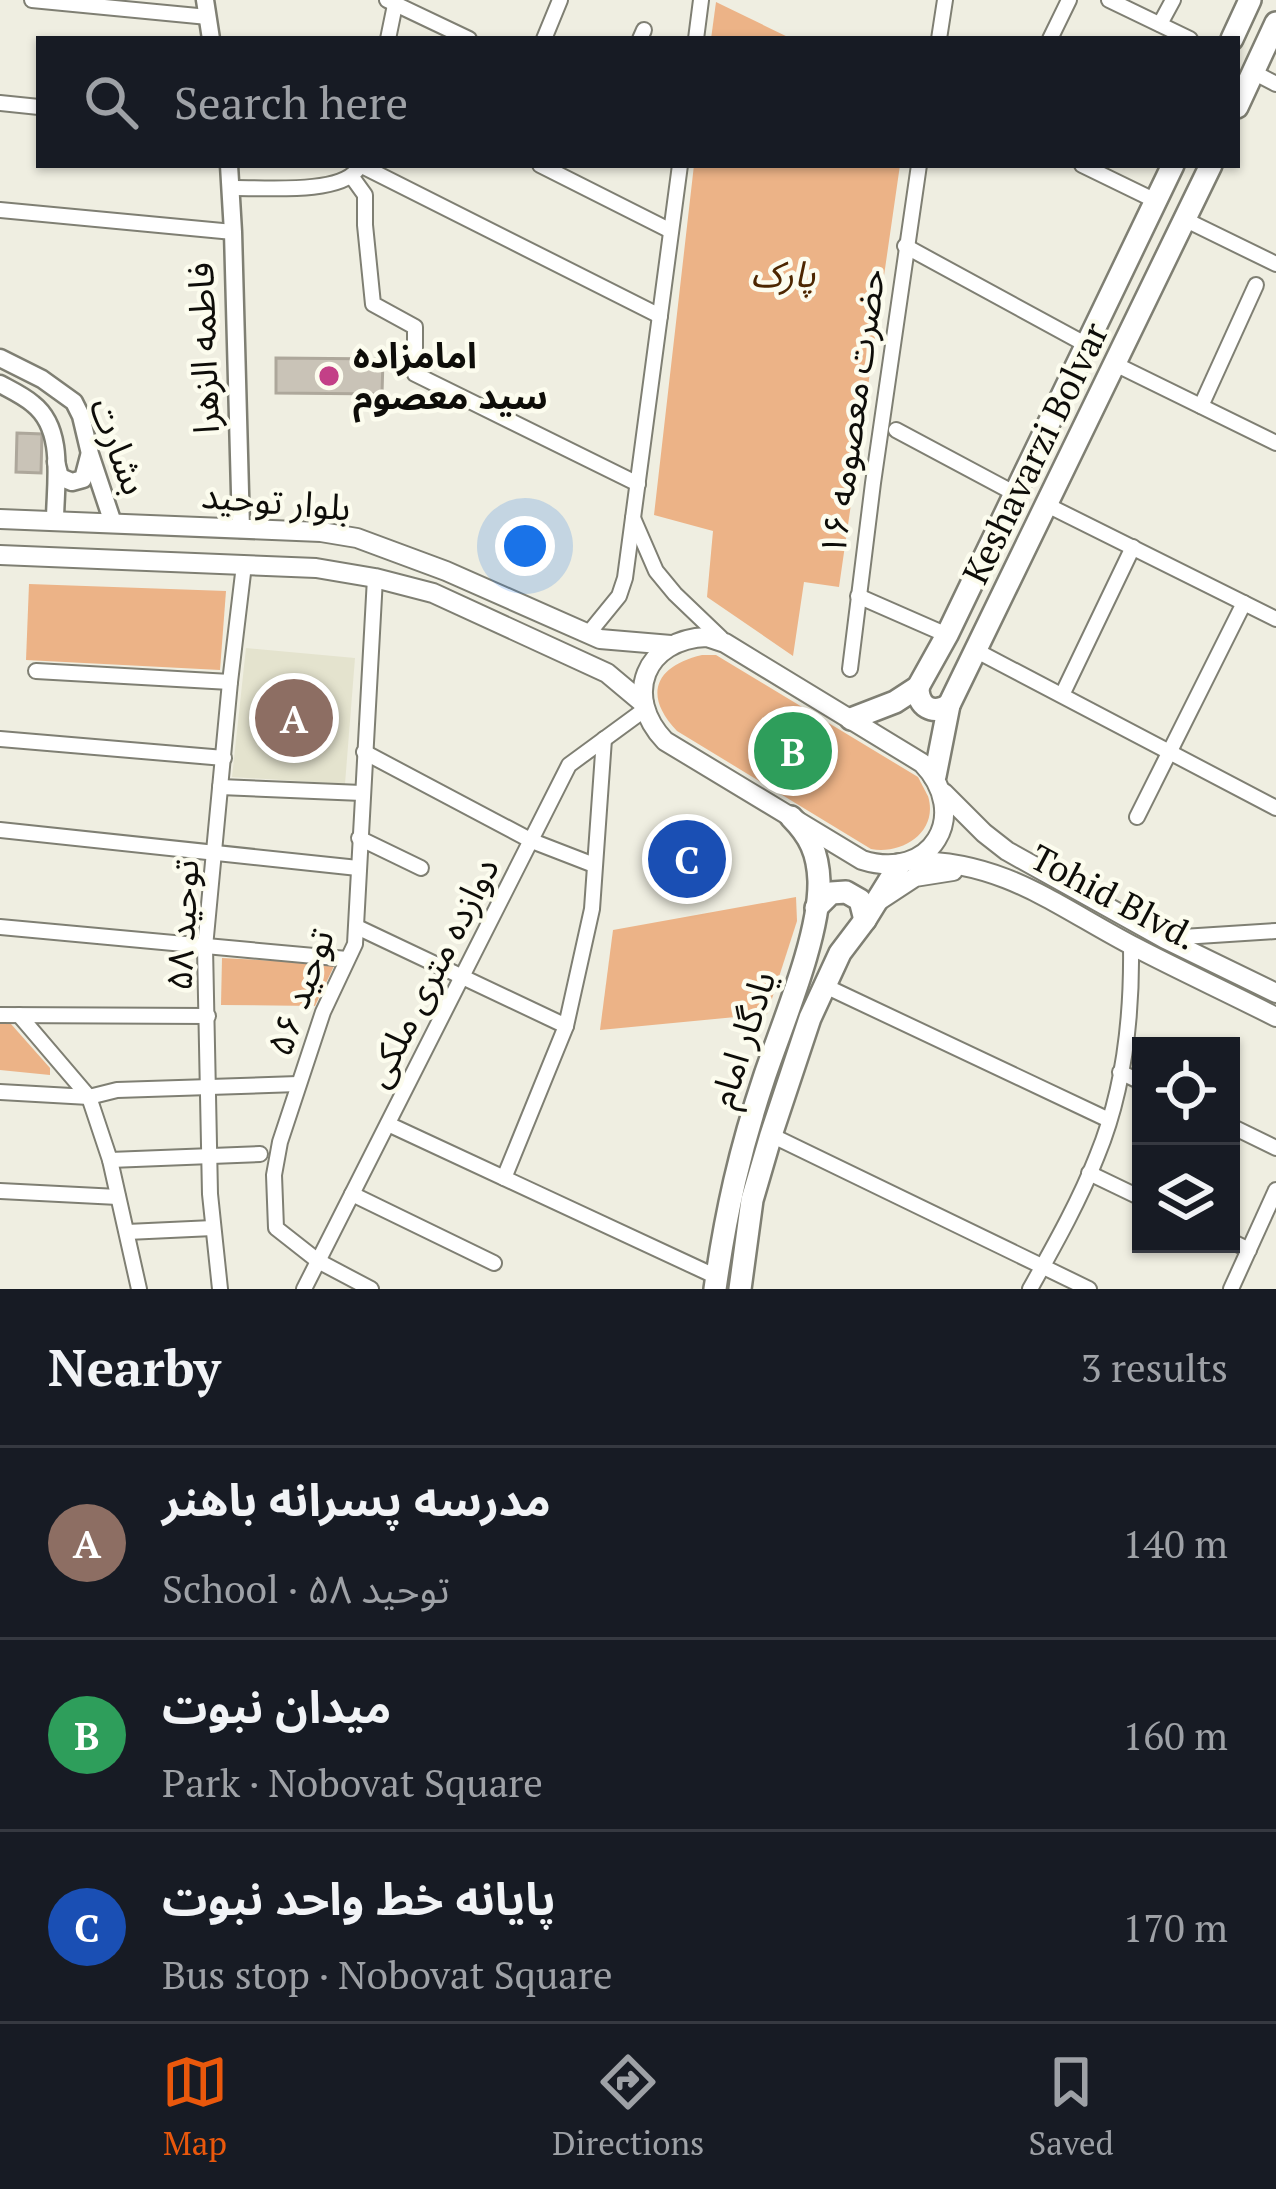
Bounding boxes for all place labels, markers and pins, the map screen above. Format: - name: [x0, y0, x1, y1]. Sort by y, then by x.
- place label: امامزاده سید معصوم: [353, 331, 548, 423]
- marker: امامزاده سید معصوم: [316, 363, 342, 389]
- pin: A: [255, 673, 333, 763]
- pin: B: [754, 706, 832, 796]
- pin: C: [648, 814, 726, 904]

